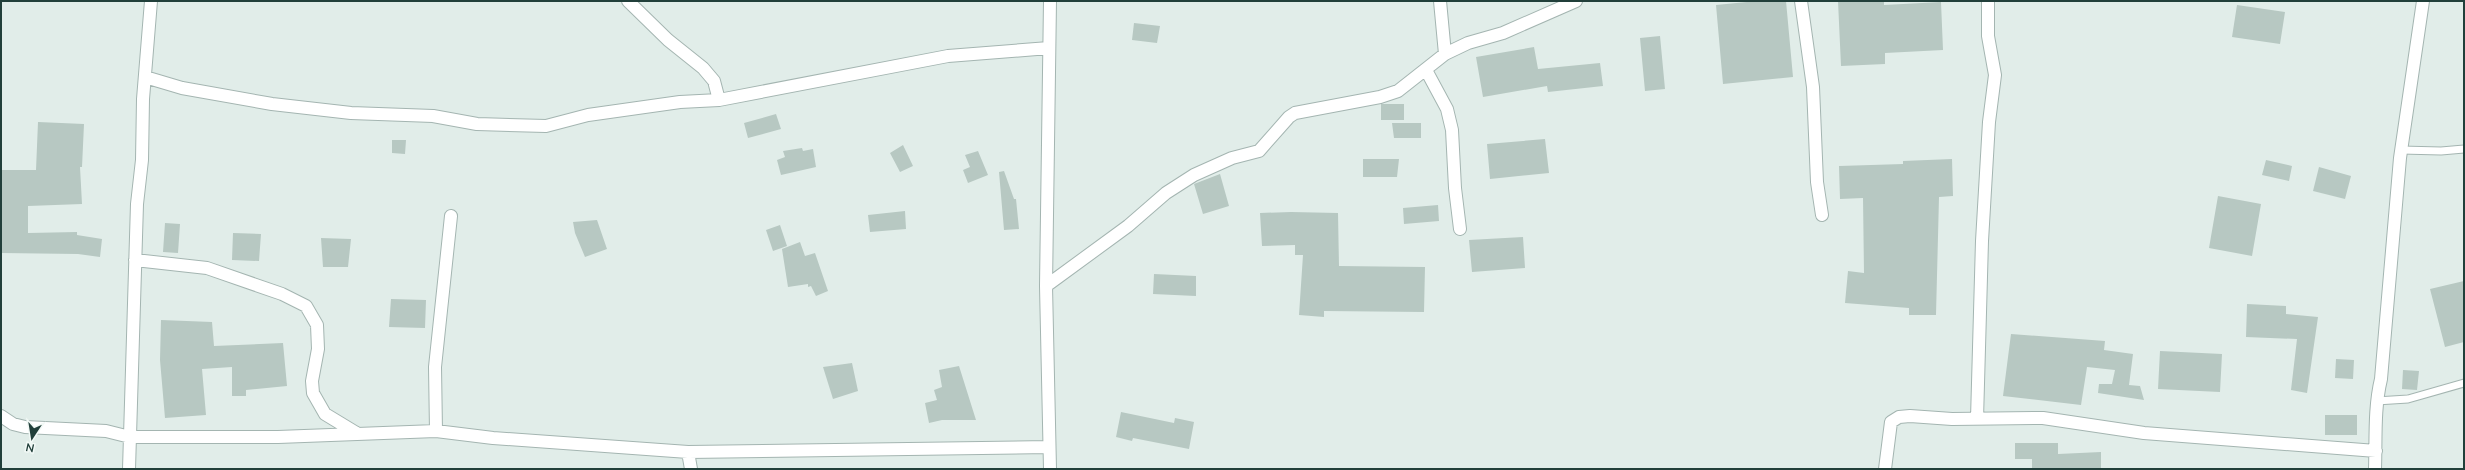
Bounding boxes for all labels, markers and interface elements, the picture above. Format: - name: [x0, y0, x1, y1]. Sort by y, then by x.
- north arrow: [12, 418, 52, 458]
- text: N: [24, 441, 35, 456]

